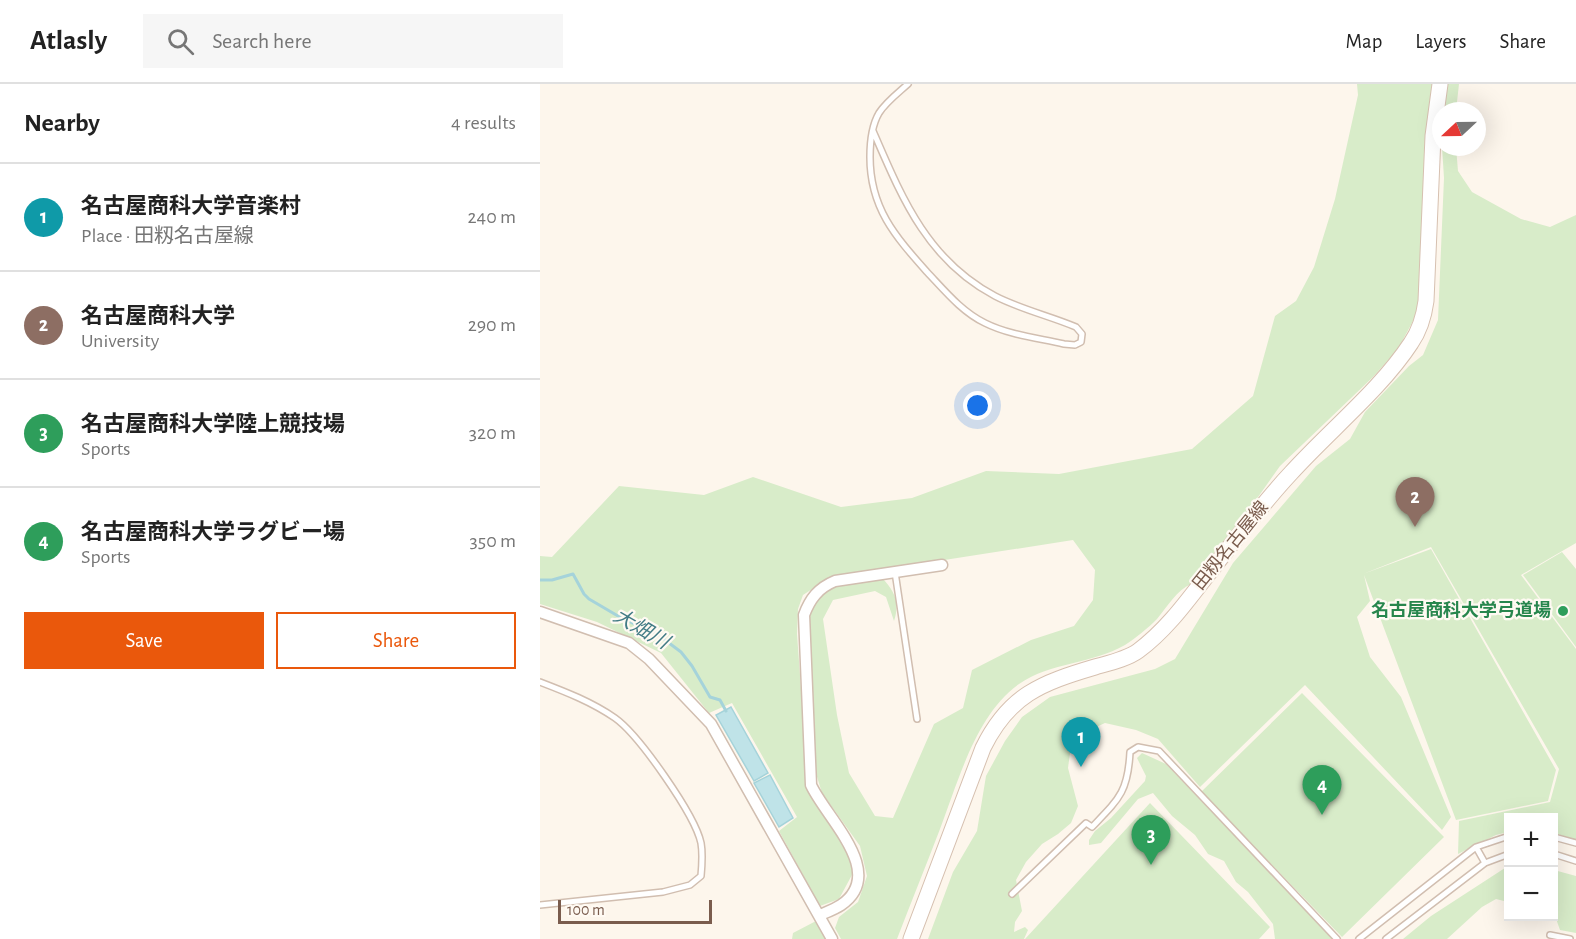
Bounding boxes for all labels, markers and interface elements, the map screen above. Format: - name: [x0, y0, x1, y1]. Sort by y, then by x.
- search box: [143, 14, 563, 68]
- icon: search: [164, 25, 197, 58]
- text: Atlasly: [30, 27, 107, 55]
- text: Search here: [212, 30, 312, 52]
- text: Map: [1346, 31, 1382, 52]
- text: Layers: [1415, 31, 1466, 52]
- text: Share: [1499, 31, 1546, 52]
- north arrow: [1432, 102, 1486, 156]
- text: Nearby: [24, 110, 100, 136]
- text: 4 results: [451, 113, 516, 133]
- text: 名古屋商科大学音楽村: [81, 195, 301, 217]
- text: 1: [40, 207, 47, 227]
- text: 240 m: [467, 207, 516, 227]
- text: Place · 田籾名古屋線: [81, 226, 254, 246]
- text: 名古屋商科大学: [81, 305, 235, 327]
- text: 2: [39, 315, 48, 335]
- text: 290 m: [468, 315, 516, 335]
- text: University: [81, 331, 159, 351]
- your location: [963, 391, 992, 420]
- text: 名古屋商科大学陸上競技場: [81, 413, 345, 435]
- text: 3: [39, 423, 48, 443]
- text: 320 m: [469, 423, 516, 443]
- text: Sports: [81, 439, 130, 459]
- pin: 2: [1396, 478, 1434, 527]
- street label: 田籾名古屋線: [1188, 497, 1272, 594]
- text: 名古屋商科大学ラグビー場: [81, 521, 345, 543]
- text: 4: [38, 531, 49, 551]
- text: 350 m: [470, 531, 516, 551]
- text: Sports: [81, 547, 130, 567]
- place label: 名古屋商科大学弓道場: [1371, 600, 1551, 620]
- water label: 大畑川: [610, 604, 674, 654]
- marker: 名古屋商科大学弓道場: [1556, 604, 1570, 618]
- button: Save: [24, 612, 264, 669]
- button: Share: [276, 612, 516, 669]
- pin: 1: [1062, 718, 1100, 767]
- pin: 4: [1302, 766, 1342, 815]
- map controls: [1504, 813, 1558, 921]
- button: +: [1504, 813, 1558, 867]
- pin: 3: [1132, 816, 1170, 865]
- button: −: [1504, 867, 1558, 921]
- scale bar: [558, 897, 712, 924]
- text: 100 m: [567, 902, 605, 918]

